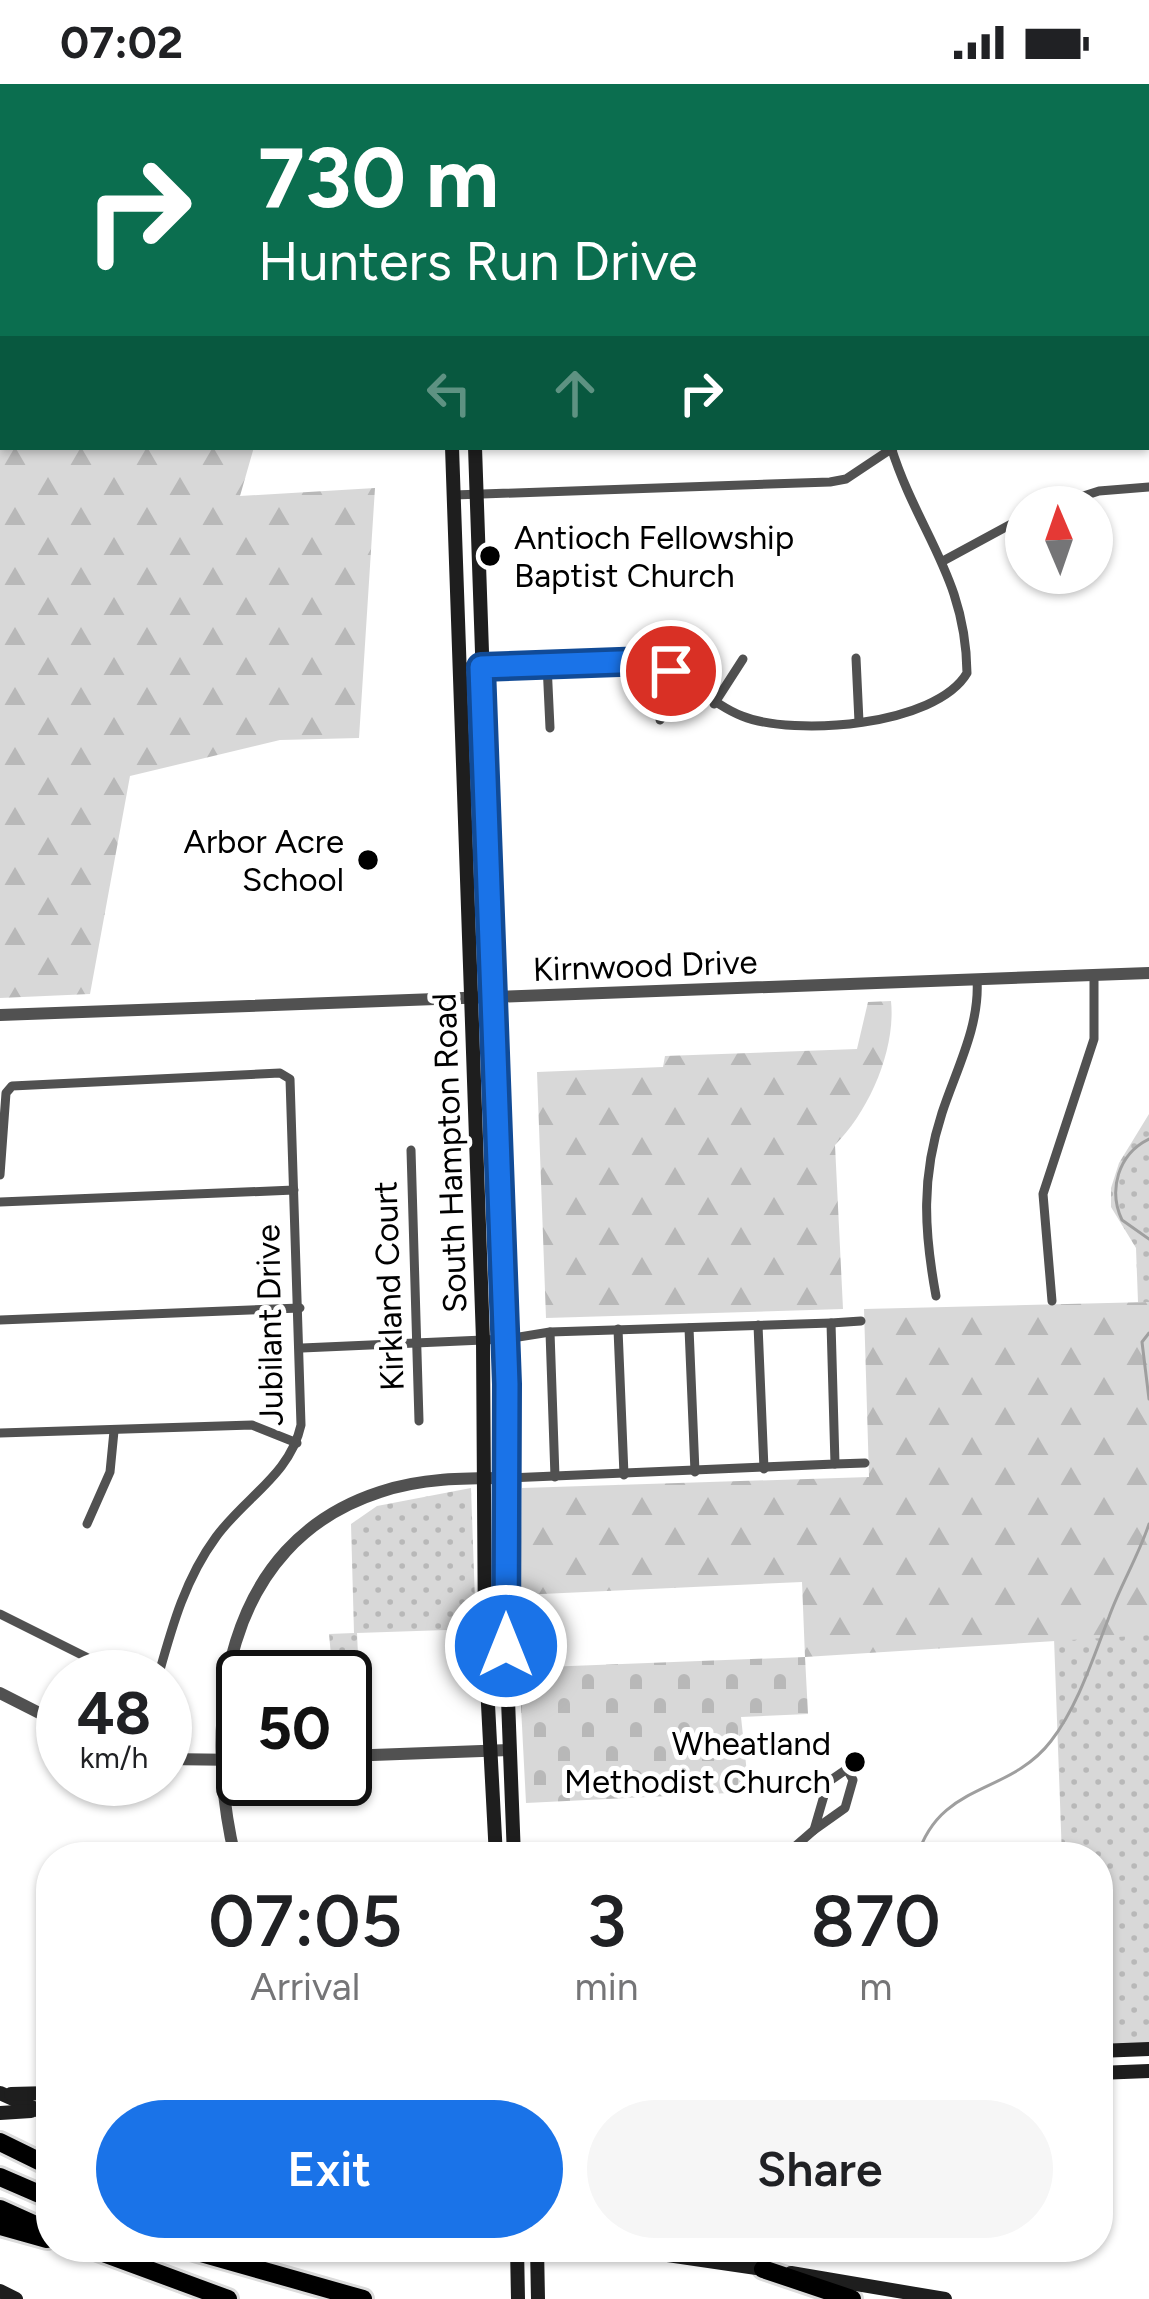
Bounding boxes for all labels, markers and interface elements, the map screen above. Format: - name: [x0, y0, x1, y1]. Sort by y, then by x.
- text: 07:02: [60, 15, 183, 69]
- text: 730 m: [258, 127, 499, 228]
- icon: right: [60, 132, 216, 288]
- text: Hunters Run Drive: [258, 229, 698, 294]
- icon: left: [416, 360, 482, 426]
- icon: ahead: [542, 360, 608, 426]
- icon: right: [668, 360, 734, 426]
- north arrow: [1005, 486, 1113, 594]
- map controls: [1005, 486, 1113, 594]
- place label: Antioch Fellowship Baptist Church: [514, 518, 794, 595]
- marker: Antioch Fellowship Baptist Church: [477, 543, 503, 569]
- pin: [620, 620, 722, 722]
- icon: arrive: [638, 638, 704, 704]
- place label: Arbor Acre School: [184, 822, 344, 899]
- marker: Arbor Acre School: [355, 847, 381, 873]
- street label: Kirnwood Drive: [532, 942, 758, 989]
- street label: South Hampton Road: [424, 992, 475, 1314]
- street label: Kirkland Court: [365, 1180, 412, 1392]
- street label: Jubilant Drive: [248, 1224, 291, 1426]
- position arrow: [443, 1583, 569, 1709]
- speed limit sign: 50: [216, 1650, 372, 1806]
- text: 48: [77, 1677, 151, 1749]
- place label: Wheatland Methodist Church: [564, 1724, 831, 1801]
- text: km/h: [80, 1739, 148, 1776]
- marker: Wheatland Methodist Church: [842, 1749, 868, 1775]
- text: 07:05: [208, 1878, 402, 1964]
- text: 3: [587, 1878, 626, 1964]
- text: 870: [811, 1878, 941, 1964]
- text: Arrival: [250, 1963, 360, 2010]
- text: min: [575, 1963, 639, 2010]
- text: m: [859, 1963, 892, 2010]
- button: Exit: [96, 2100, 563, 2238]
- button: Share: [587, 2100, 1053, 2238]

